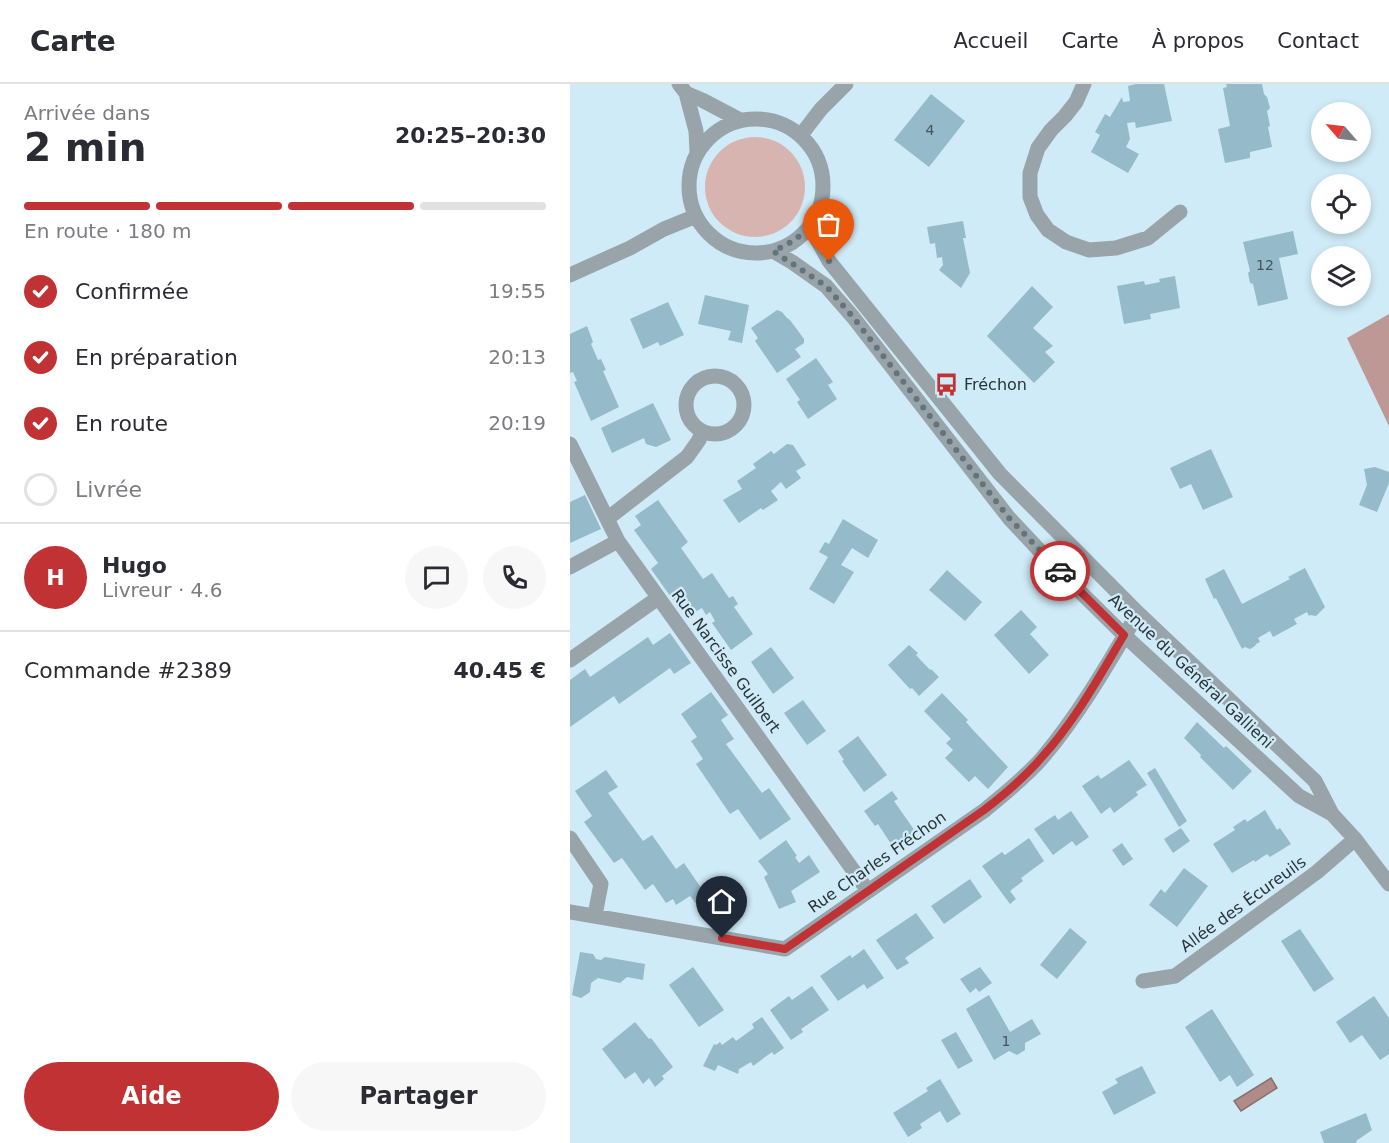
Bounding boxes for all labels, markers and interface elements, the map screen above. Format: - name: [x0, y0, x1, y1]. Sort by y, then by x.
- text: Carte: [30, 25, 116, 58]
- text: Accueil: [953, 29, 1028, 53]
- text: Carte: [1061, 29, 1119, 53]
- text: À propos: [1152, 29, 1244, 53]
- text: Contact: [1277, 29, 1359, 53]
- text: Arrivée dans: [24, 101, 150, 125]
- north arrow: [1311, 102, 1371, 162]
- map controls: [1311, 102, 1371, 306]
- house number: 4: [926, 122, 935, 138]
- text: 20:25–20:30: [395, 123, 546, 148]
- text: 2 min: [24, 125, 146, 170]
- button: locate: [1311, 174, 1371, 234]
- pin: [803, 199, 854, 261]
- icon: bag: [812, 208, 845, 241]
- text: En route · 180 m: [24, 219, 192, 243]
- button: layers: [1311, 246, 1371, 306]
- house number: 12: [1256, 257, 1274, 273]
- icon: check: [24, 275, 57, 308]
- text: Confirmée: [75, 279, 189, 304]
- text: 19:55: [488, 279, 546, 303]
- icon: check: [24, 341, 57, 374]
- text: En préparation: [75, 345, 238, 370]
- text: 20:13: [488, 345, 546, 369]
- bus stop icon: Fréchon: [933, 371, 959, 397]
- place label: Fréchon: [964, 375, 1027, 394]
- icon: check: [24, 407, 57, 440]
- text: En route: [75, 411, 168, 436]
- text: 20:19: [488, 411, 546, 435]
- text: Livrée: [75, 477, 142, 502]
- courier: [1030, 541, 1090, 601]
- button: chat: [405, 546, 468, 609]
- button: phone: [483, 546, 546, 609]
- text: Hugo: [102, 553, 167, 578]
- icon: car: [1044, 555, 1077, 588]
- text: H: [46, 565, 65, 590]
- text: Livreur · 4.6: [102, 578, 222, 602]
- street label: Rue Narcisse Guilbert: [668, 586, 784, 736]
- street label: Avenue du Général Gallieni: [1105, 590, 1277, 752]
- text: Commande #2389: [24, 658, 232, 683]
- text: 40.45 €: [453, 658, 546, 683]
- street label: Rue Charles Fréchon: [804, 807, 950, 917]
- street label: Allée des Écureuils: [1177, 852, 1309, 956]
- pin: [696, 876, 747, 938]
- icon: home: [705, 885, 738, 918]
- house number: 1: [1002, 1033, 1010, 1049]
- button: Aide: [24, 1062, 279, 1131]
- button: Partager: [291, 1062, 546, 1131]

